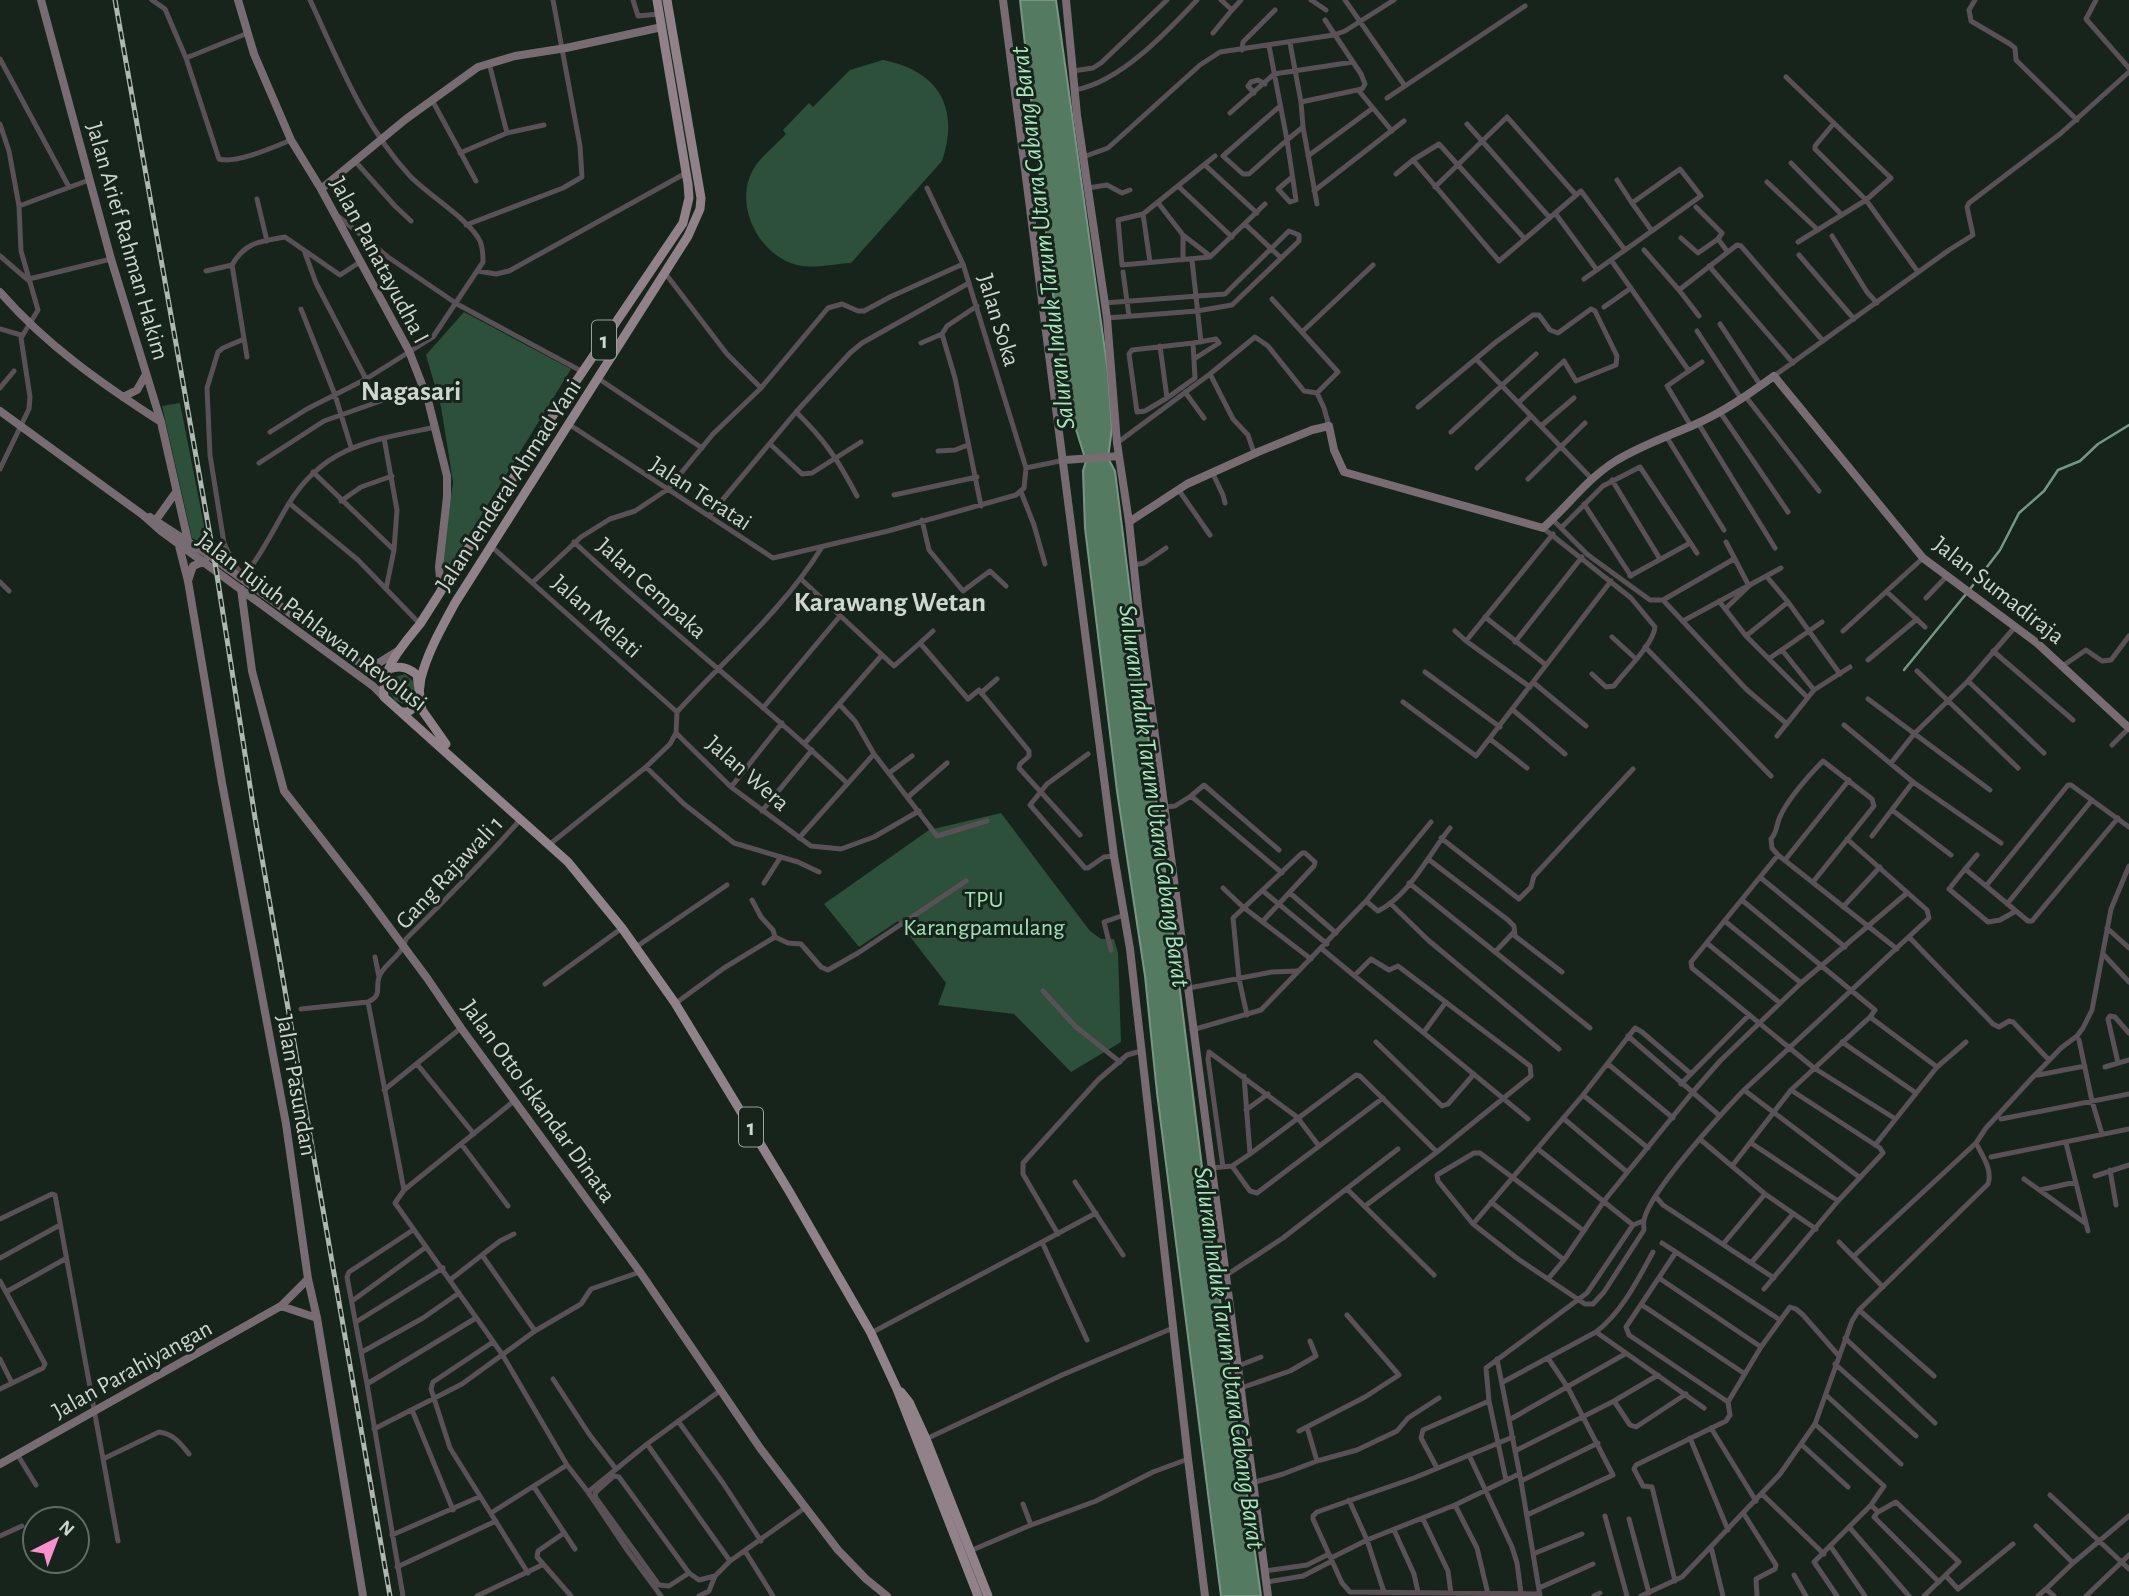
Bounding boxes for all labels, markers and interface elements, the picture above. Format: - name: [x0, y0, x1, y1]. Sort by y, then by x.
- water label: Saluran Induk Tarum Utara Cabang Barat: [1007, 44, 1079, 431]
- street label: Jalan Arief Rahman Hakim: [82, 120, 173, 363]
- street label: Jalan Panatayudha I: [325, 173, 433, 348]
- street label: Jalan Soka: [973, 271, 1023, 369]
- road number: 1: [592, 320, 616, 360]
- street label: Jalan Jenderal Ahmad Yani: [432, 376, 586, 595]
- district label: Nagasari: [361, 378, 461, 406]
- street label: Jalan Teratai: [645, 452, 755, 535]
- street label: Jalan Tujuh Pahlawan Revolusi: [192, 528, 431, 716]
- street label: Jalan Sumadiraja: [1928, 532, 2068, 649]
- street label: Jalan Cempaka: [592, 534, 711, 644]
- street label: Jalan Melati: [547, 571, 646, 663]
- district label: Karawang Wetan: [794, 589, 986, 617]
- water label: Saluran Induk Tarum Utara Cabang Barat: [1114, 603, 1194, 990]
- street label: Jalan Wera: [701, 731, 793, 816]
- street label: Gang Rajawali 1: [392, 811, 508, 934]
- park label: TPU Karangpamulang: [903, 888, 1065, 940]
- street label: Jalan Otto Iskandar Dinata: [457, 996, 620, 1207]
- street label: Jalan Pasundan: [272, 1013, 320, 1158]
- road number: 1: [739, 1108, 763, 1146]
- water label: Saluran Induk Tarum Utara Cabang Barat: [1189, 1165, 1269, 1552]
- street label: Jalan Parahiyangan: [49, 1316, 216, 1424]
- north arrow: [21, 1505, 91, 1575]
- text: N: [55, 1517, 78, 1540]

